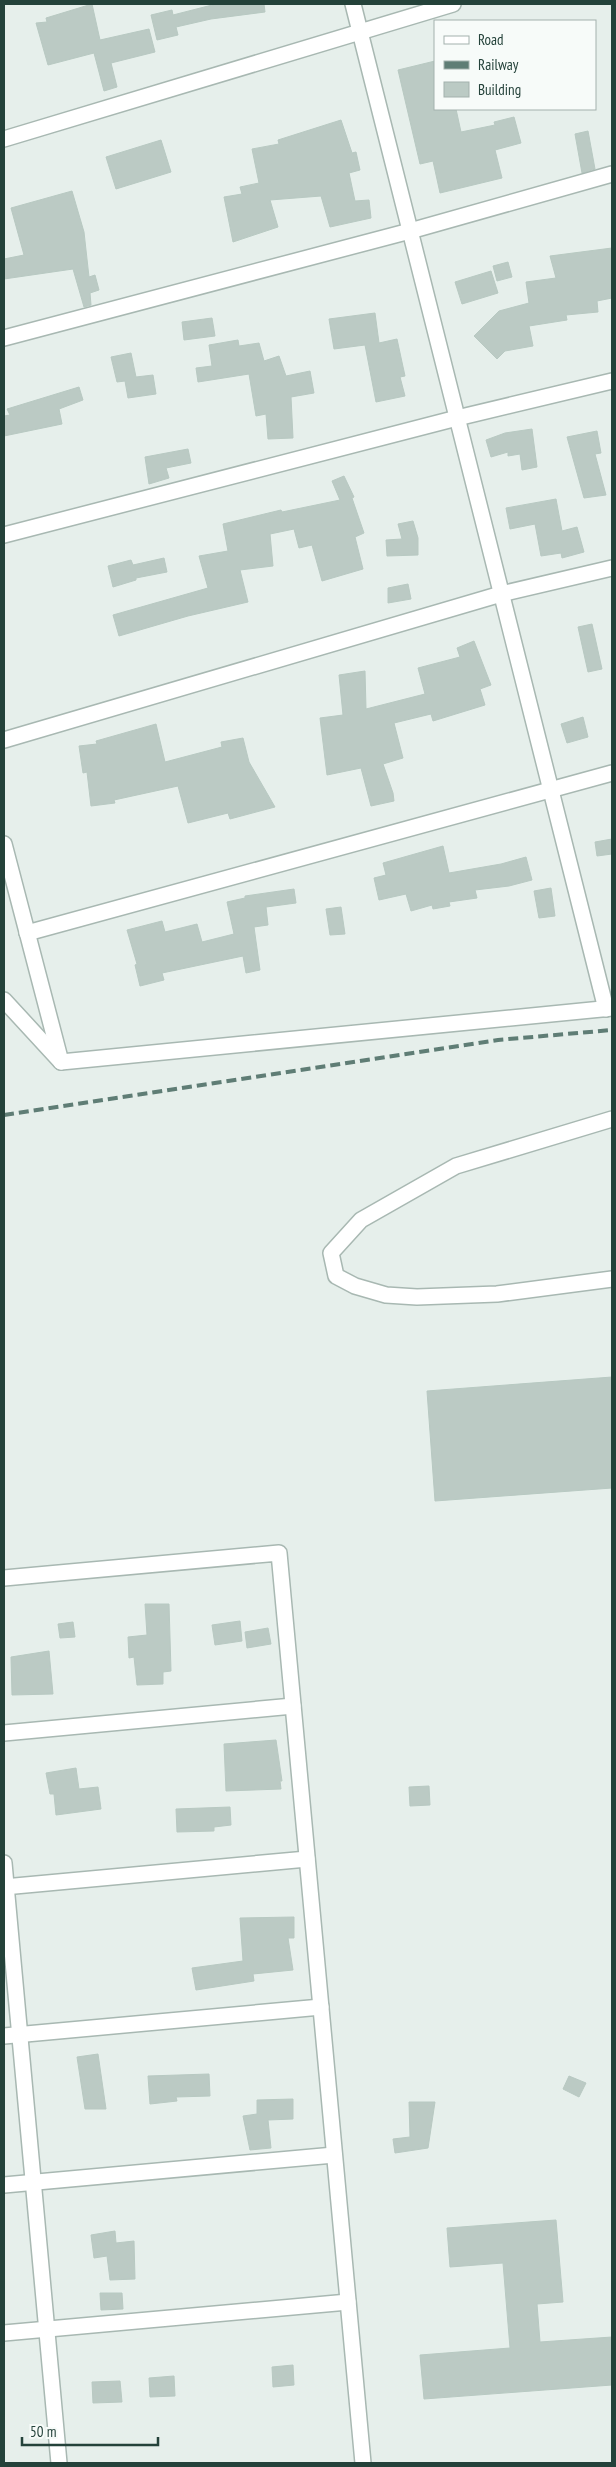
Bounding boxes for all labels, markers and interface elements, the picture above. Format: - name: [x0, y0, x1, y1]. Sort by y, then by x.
- legend: [434, 20, 596, 110]
- text: Road: [478, 30, 504, 49]
- text: Railway: [478, 55, 519, 74]
- text: Building: [478, 80, 521, 99]
- scale bar: [22, 2414, 159, 2446]
- text: 50 m: [30, 2422, 56, 2441]

